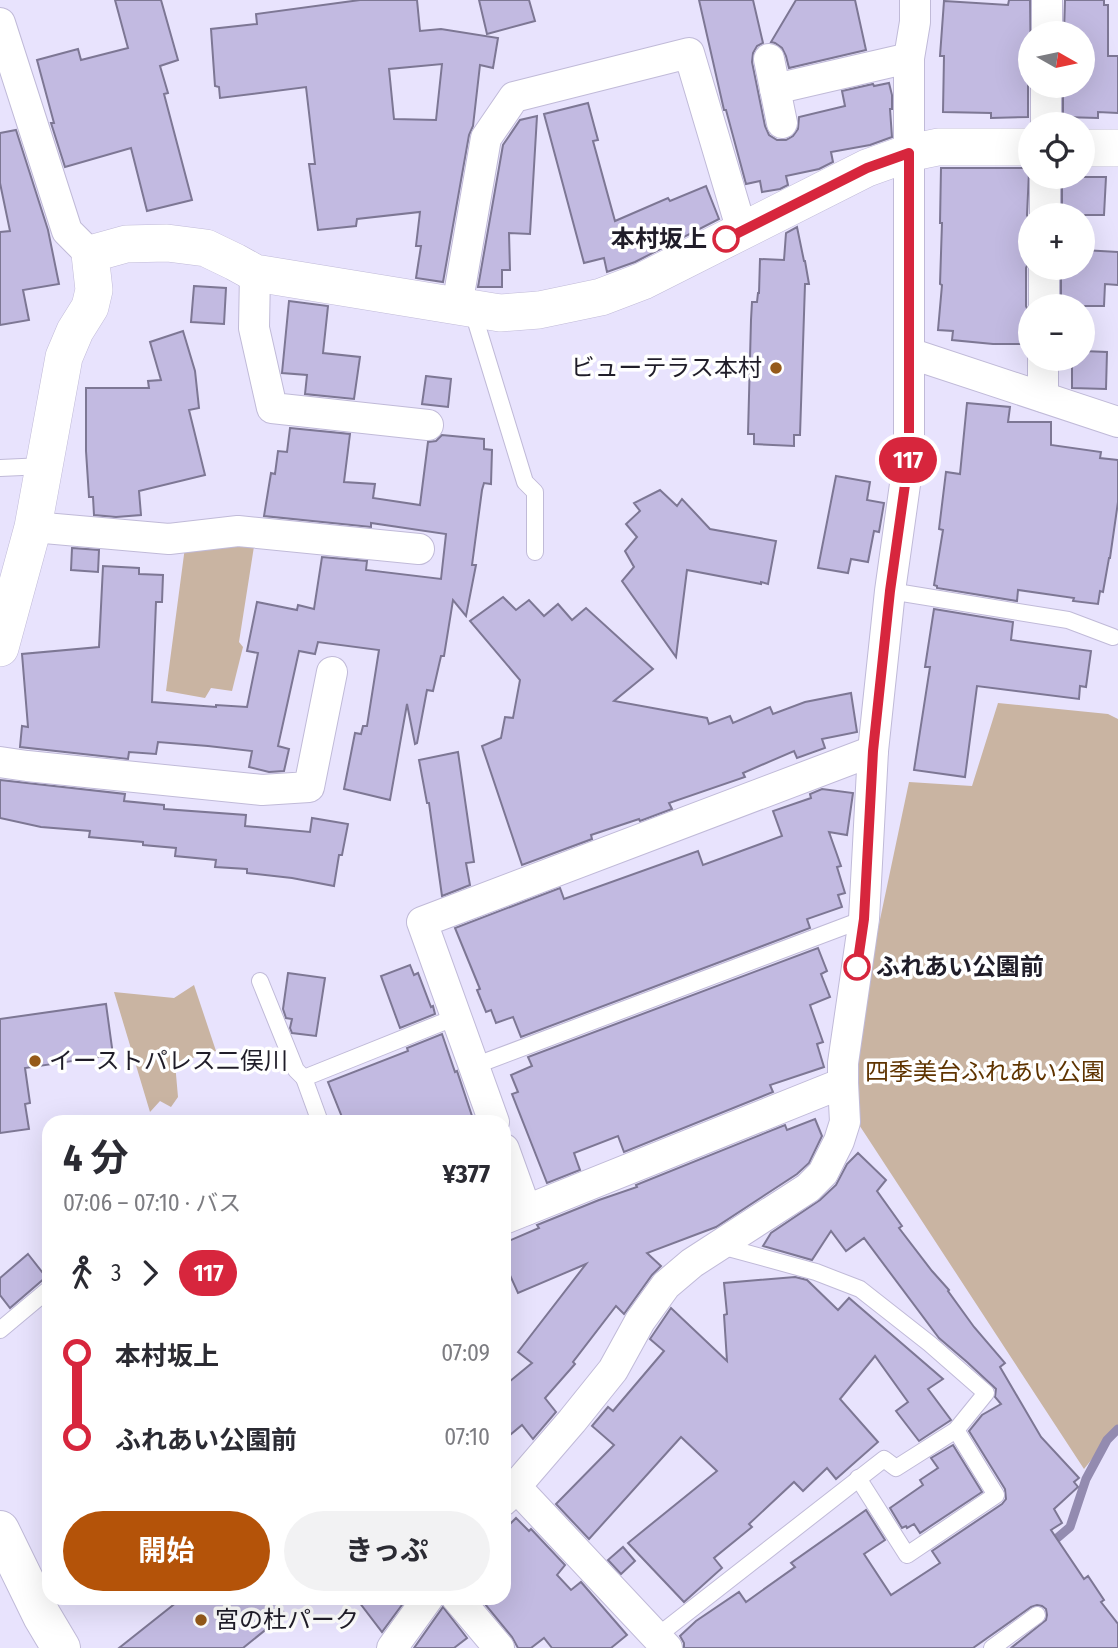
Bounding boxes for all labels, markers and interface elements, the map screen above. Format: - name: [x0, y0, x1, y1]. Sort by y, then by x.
- north arrow: [1018, 21, 1096, 98]
- map controls: [1018, 21, 1095, 371]
- button: locate: [1018, 112, 1095, 189]
- button: +: [1018, 203, 1095, 280]
- place label: 本村坂上: [611, 225, 707, 253]
- marker: 本村坂上: [713, 226, 739, 252]
- button: −: [1018, 294, 1095, 371]
- place label: ビューテラス本村: [570, 354, 762, 382]
- marker: ビューテラス本村: [768, 360, 784, 376]
- line badge: 117: [868, 437, 948, 483]
- text: 117: [893, 446, 923, 474]
- place label: ふれあい公園前: [876, 953, 1044, 981]
- marker: ふれあい公園前: [844, 954, 870, 980]
- place label: イーストパレス二俣川: [49, 1047, 288, 1075]
- marker: イーストパレス二俣川: [27, 1053, 43, 1069]
- park label: 四季美台ふれあい公園: [865, 1058, 1105, 1086]
- text: 4 分: [63, 1135, 128, 1181]
- text: ¥377: [442, 1159, 490, 1190]
- text: 07:06 – 07:10 · バス: [63, 1189, 241, 1217]
- icon: walk: [63, 1254, 101, 1292]
- icon: forward: [131, 1254, 169, 1292]
- text: 3: [111, 1259, 121, 1287]
- text: 117: [193, 1259, 223, 1287]
- text: 07:09: [441, 1339, 490, 1367]
- text: 本村坂上: [115, 1341, 219, 1372]
- text: 07:10: [444, 1423, 490, 1451]
- text: ふれあい公園前: [115, 1425, 297, 1456]
- button: 開始: [63, 1511, 270, 1591]
- button: きっぷ: [284, 1511, 490, 1591]
- place label: 宮の杜パーク: [215, 1606, 359, 1634]
- marker: 宮の杜パーク: [193, 1612, 209, 1628]

